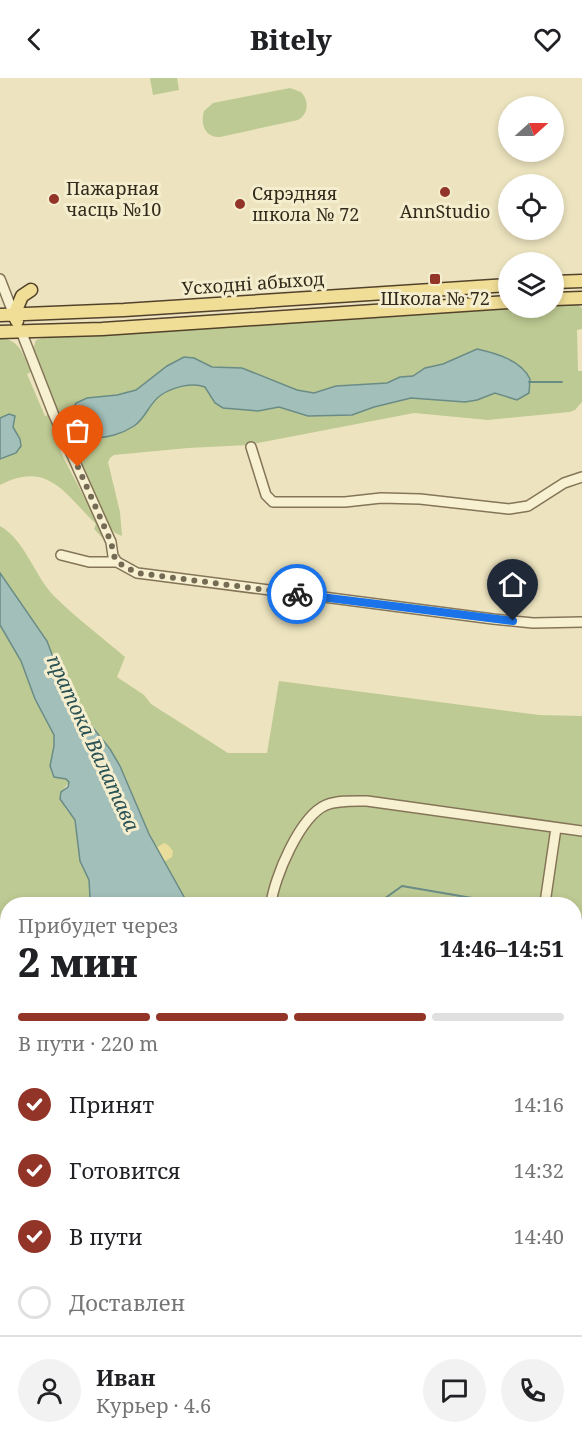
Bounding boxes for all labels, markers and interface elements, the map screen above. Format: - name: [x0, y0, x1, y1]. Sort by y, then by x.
- text: Bitely: [250, 21, 332, 58]
- icon: back: [18, 23, 51, 56]
- icon: heart: [531, 23, 564, 56]
- north arrow: [498, 96, 564, 162]
- map controls: [498, 96, 564, 318]
- button: locate: [498, 174, 564, 240]
- place label: Пажарная часць №10: [66, 176, 161, 221]
- place label: Сярэдняя школа № 72: [252, 181, 359, 226]
- marker: AnnStudio: [438, 185, 452, 199]
- marker: Пажарная часць №10: [47, 192, 61, 206]
- marker: Сярэдняя школа № 72: [233, 197, 247, 211]
- place label: AnnStudio: [400, 199, 490, 223]
- button: layers: [498, 252, 564, 318]
- street label: Усходні абыход: [181, 266, 325, 300]
- marker: Школа № 72: [428, 272, 442, 286]
- place label: Школа № 72: [380, 286, 490, 310]
- pin: [52, 405, 103, 467]
- icon: bag: [61, 414, 94, 447]
- pin: [487, 559, 538, 621]
- courier: [267, 564, 327, 624]
- icon: home: [496, 568, 529, 601]
- icon: bike: [281, 578, 314, 611]
- water label: пратока Валатава: [41, 650, 146, 835]
- text: Прибудет через: [18, 912, 178, 939]
- text: 14:46–14:51: [440, 933, 564, 963]
- text: 2 мин: [18, 935, 138, 988]
- text: В пути · 220 m: [18, 1030, 158, 1057]
- icon: check: [18, 1088, 51, 1121]
- text: Принят: [69, 1089, 154, 1119]
- text: 14:16: [514, 1091, 564, 1118]
- icon: check: [18, 1154, 51, 1187]
- text: Готовится: [69, 1155, 181, 1185]
- text: 14:32: [514, 1157, 564, 1184]
- icon: check: [18, 1220, 51, 1253]
- text: В пути: [69, 1221, 143, 1251]
- text: 14:40: [514, 1223, 564, 1250]
- text: Доставлен: [69, 1287, 185, 1317]
- button: person: [18, 1359, 81, 1422]
- button: chat: [423, 1359, 486, 1422]
- button: phone: [501, 1359, 564, 1422]
- text: Иван: [96, 1362, 155, 1392]
- text: Курьер · 4.6: [96, 1392, 211, 1419]

